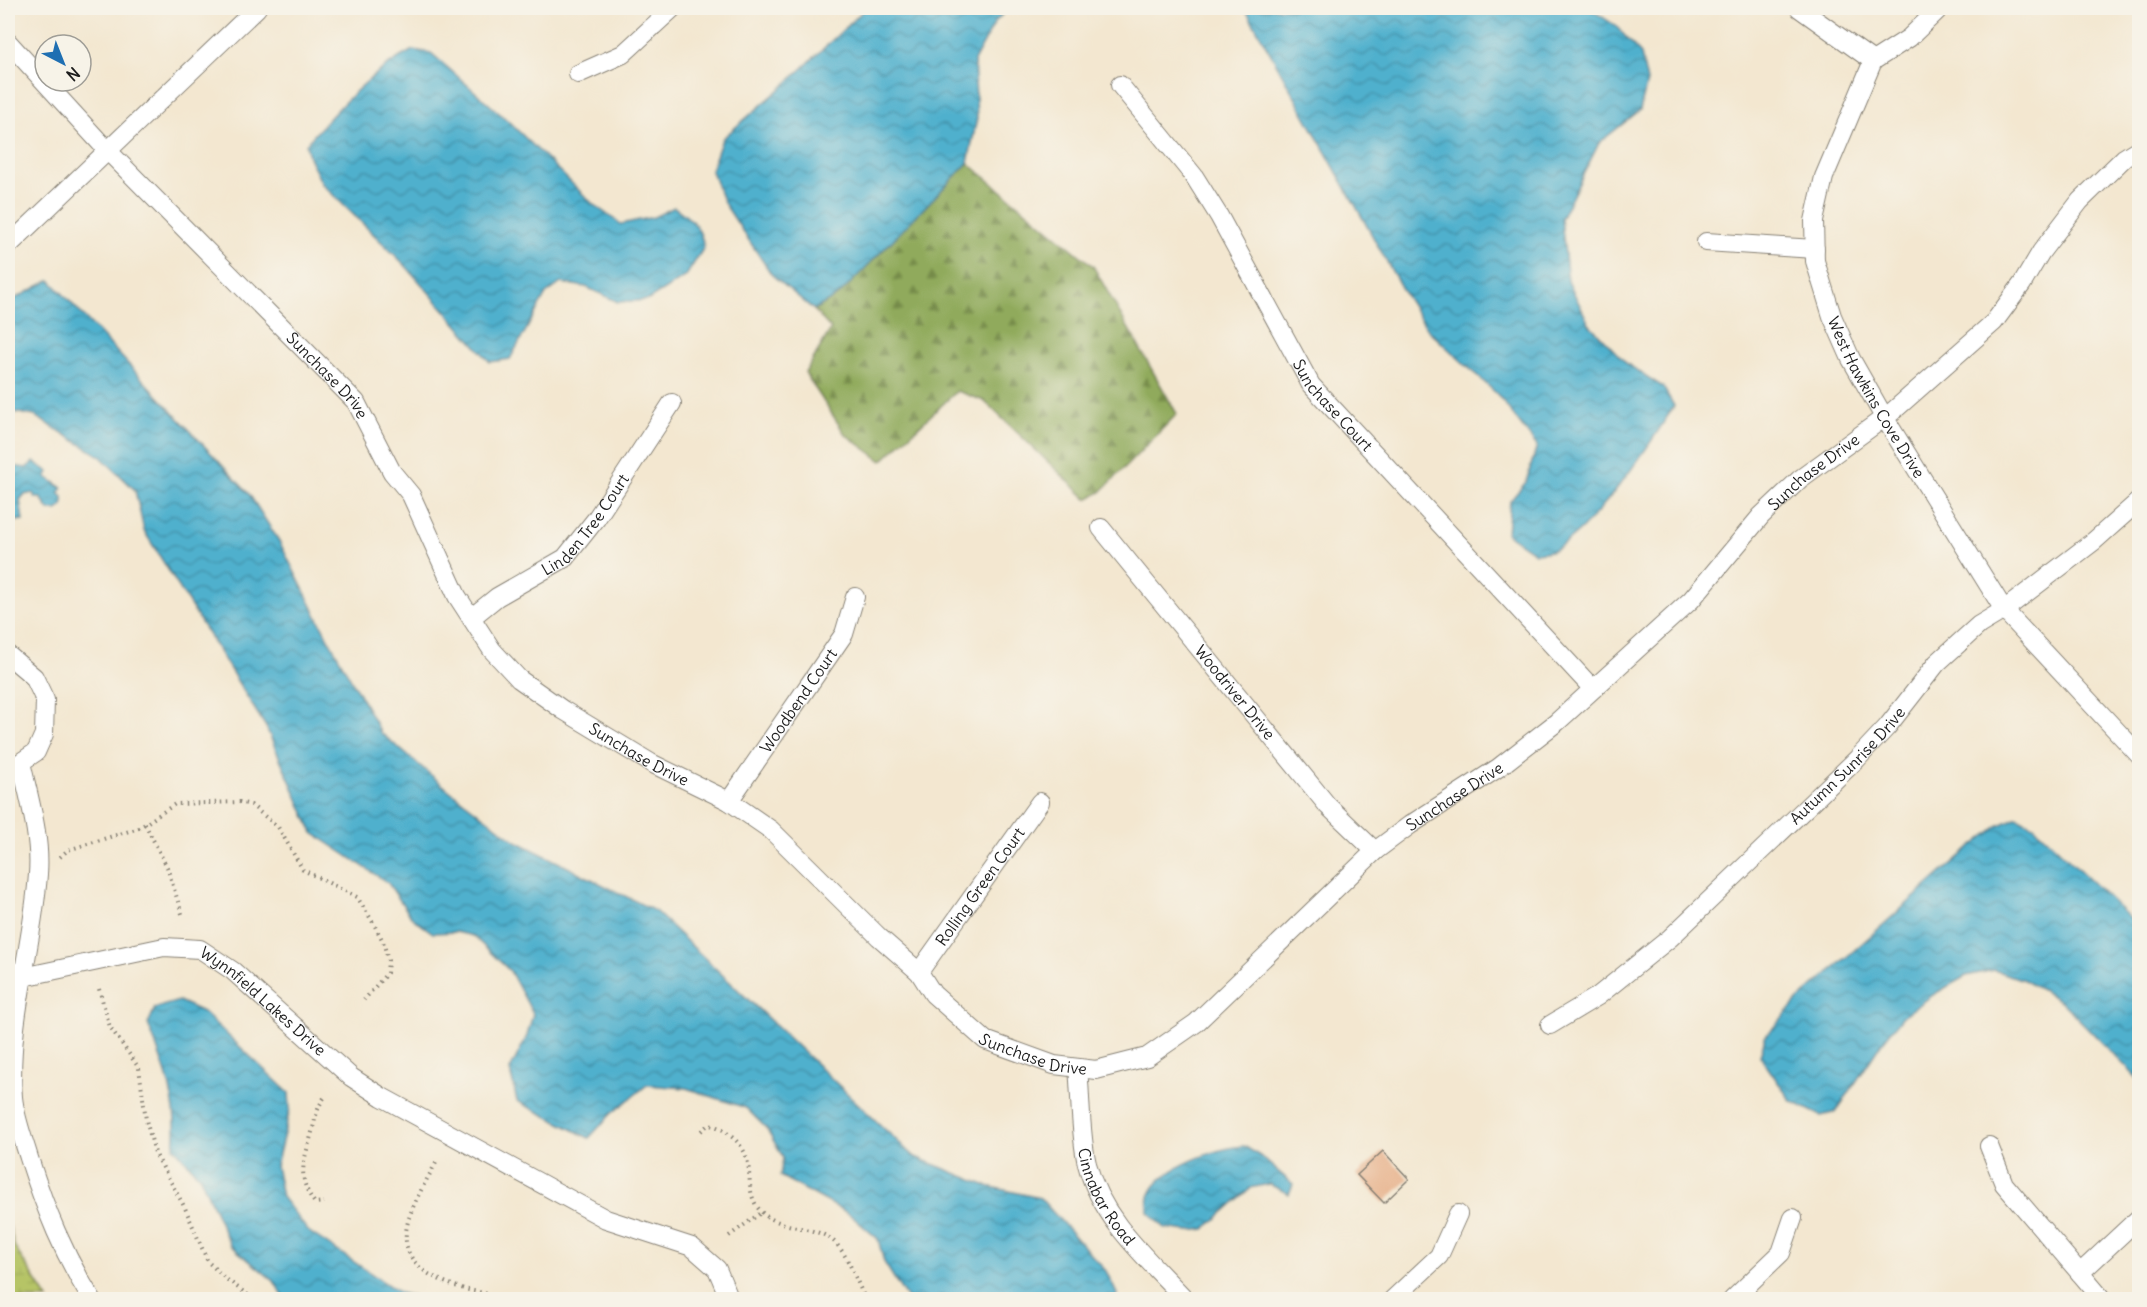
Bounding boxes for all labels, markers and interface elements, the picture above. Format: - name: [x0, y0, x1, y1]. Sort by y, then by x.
- north arrow: [33, 33, 93, 93]
- text: N: [62, 63, 84, 85]
- street label: West Hawkins Cove Drive: [1823, 313, 1929, 481]
- street label: Sunchase Drive: [282, 328, 373, 422]
- street label: Sunchase Court: [1289, 356, 1377, 456]
- street label: Sunchase Drive: [1763, 429, 1863, 514]
- street label: Linden Tree Court: [538, 469, 633, 579]
- street label: Woodriver Drive: [1191, 641, 1280, 744]
- street label: Woodbend Court: [755, 644, 841, 756]
- street label: Autumn Sunrise Drive: [1785, 703, 1909, 828]
- street label: Sunchase Drive: [585, 718, 692, 790]
- street label: Sunchase Drive: [1402, 758, 1507, 835]
- street label: Rolling Green Court: [931, 823, 1029, 949]
- street label: Wynnfield Lakes Drive: [196, 942, 330, 1060]
- street label: Sunchase Drive: [975, 1029, 1088, 1079]
- street label: Cinnabar Road: [1074, 1146, 1139, 1249]

